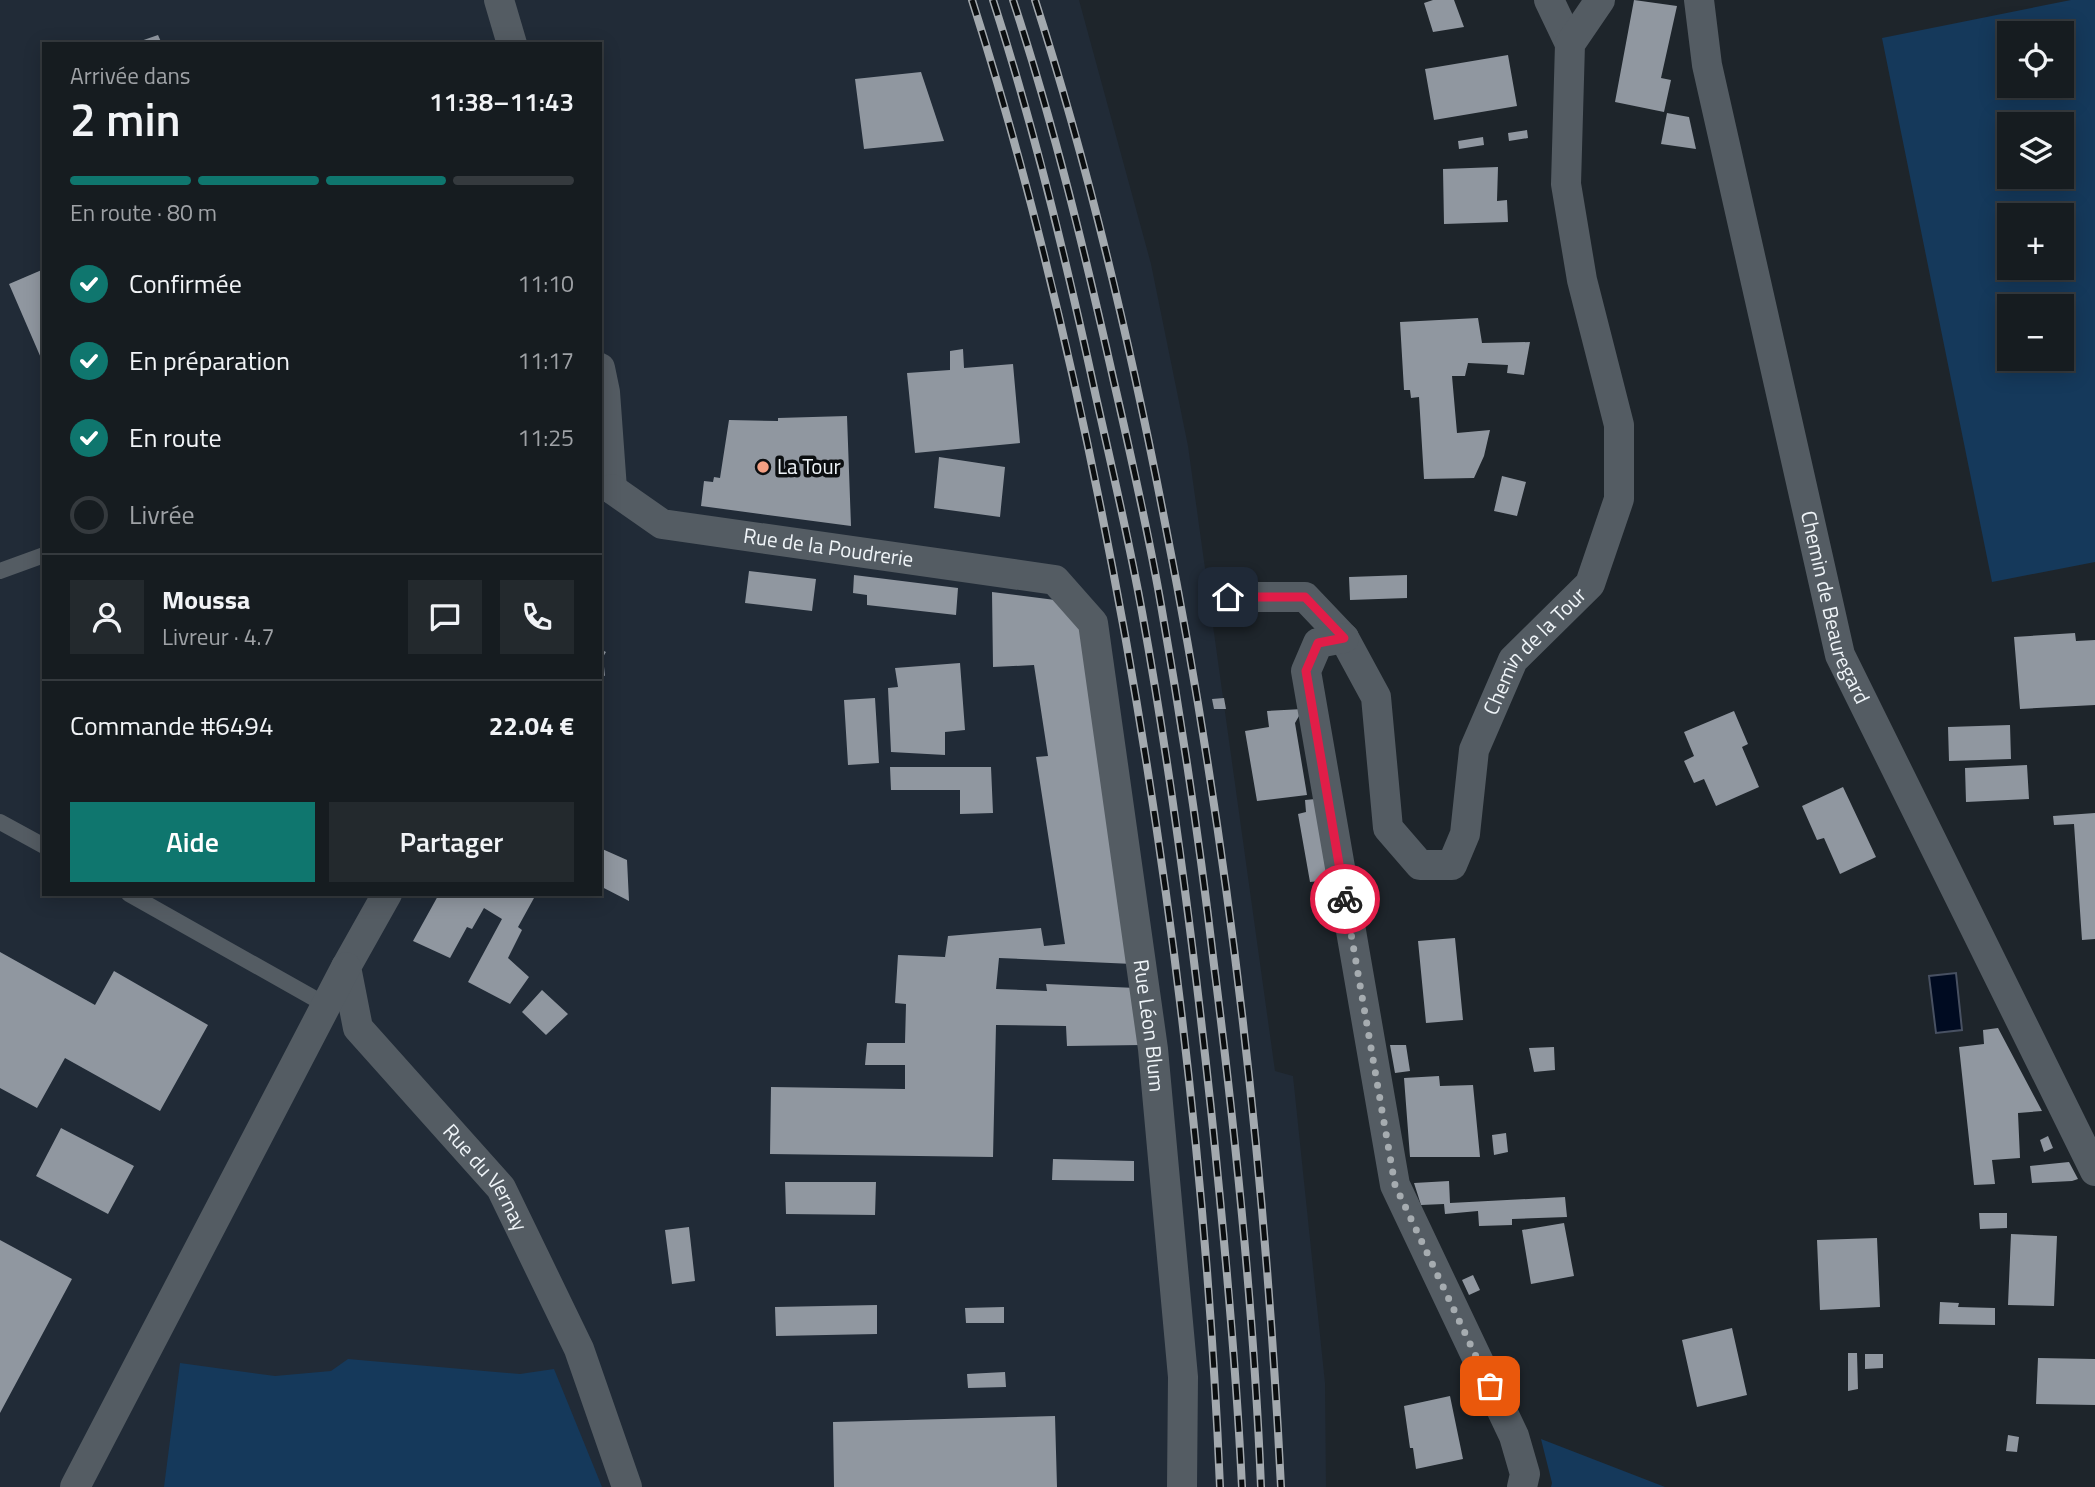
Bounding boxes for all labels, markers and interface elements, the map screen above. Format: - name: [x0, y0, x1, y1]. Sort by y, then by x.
- map controls: [1997, 21, 2074, 371]
- button: locate: [1997, 21, 2074, 98]
- text: Arrivée dans: [70, 58, 191, 93]
- text: 11:38–11:43: [429, 82, 574, 121]
- text: 2 min: [70, 84, 181, 154]
- button: layers: [1997, 112, 2074, 189]
- text: En route · 80 m: [70, 195, 217, 230]
- button: +: [1997, 203, 2074, 280]
- text: Confirmée: [129, 264, 242, 303]
- icon: check: [70, 265, 108, 303]
- text: 11:10: [517, 266, 574, 301]
- button: −: [1997, 294, 2074, 371]
- text: En préparation: [129, 341, 290, 380]
- icon: check: [70, 342, 108, 380]
- text: 11:17: [517, 343, 574, 378]
- text: En route: [129, 418, 222, 457]
- icon: check: [70, 419, 108, 457]
- text: 11:25: [517, 420, 574, 455]
- place label: La Tour: [777, 450, 841, 482]
- marker: La Tour: [755, 459, 771, 475]
- text: Livrée: [129, 495, 195, 534]
- street label: Chemin de Beauregard: [1793, 508, 1879, 709]
- street label: Rue de la Poudrerie: [741, 519, 916, 575]
- pin: [1198, 567, 1258, 627]
- icon: home: [1209, 578, 1247, 616]
- street label: Chemin de la Tour: [1474, 579, 1593, 720]
- button: person: [70, 580, 144, 654]
- text: Moussa: [162, 580, 250, 619]
- button: chat: [408, 580, 482, 654]
- button: phone: [500, 580, 574, 654]
- text: Livreur · 4.7: [162, 619, 274, 654]
- text: Commande #6494: [70, 706, 273, 745]
- text: 22.04 €: [489, 706, 574, 745]
- button: Aide: [70, 802, 315, 882]
- button: Partager: [329, 802, 574, 882]
- courier: [1310, 864, 1380, 934]
- icon: bike: [1326, 880, 1364, 918]
- street label: Rue Léon Blum: [1126, 957, 1174, 1093]
- street label: Rue du Vernay: [436, 1116, 536, 1236]
- pin: [1460, 1356, 1520, 1416]
- icon: bag: [1471, 1367, 1509, 1405]

